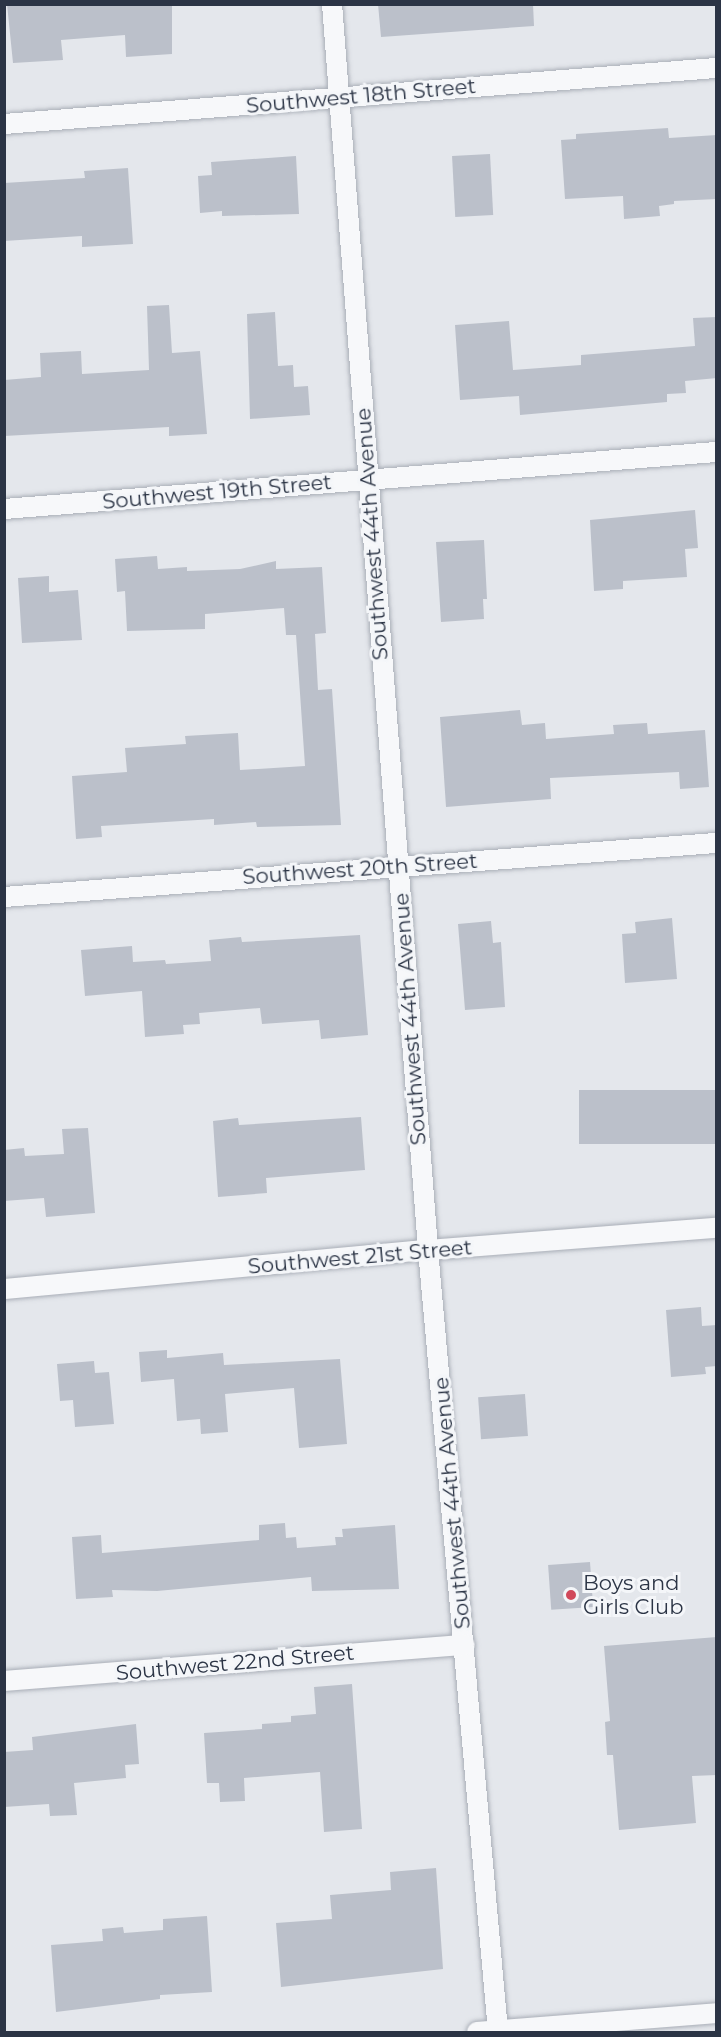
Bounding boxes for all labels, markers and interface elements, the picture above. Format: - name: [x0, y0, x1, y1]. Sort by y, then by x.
- street label: Southwest 18th Street: [245, 73, 477, 119]
- street label: Southwest 44th Avenue: [351, 407, 393, 661]
- street label: Southwest 19th Street: [101, 469, 333, 515]
- street label: Southwest 20th Street: [242, 848, 478, 890]
- street label: Southwest 44th Avenue: [389, 892, 431, 1146]
- street label: Southwest 21st Street: [247, 1235, 473, 1279]
- street label: Southwest 44th Avenue: [428, 1376, 476, 1630]
- place label: Boys and Girls Club: [583, 1570, 683, 1620]
- marker: Boys and Girls Club: [564, 1588, 578, 1602]
- street label: Southwest 22nd Street: [115, 1640, 355, 1686]

